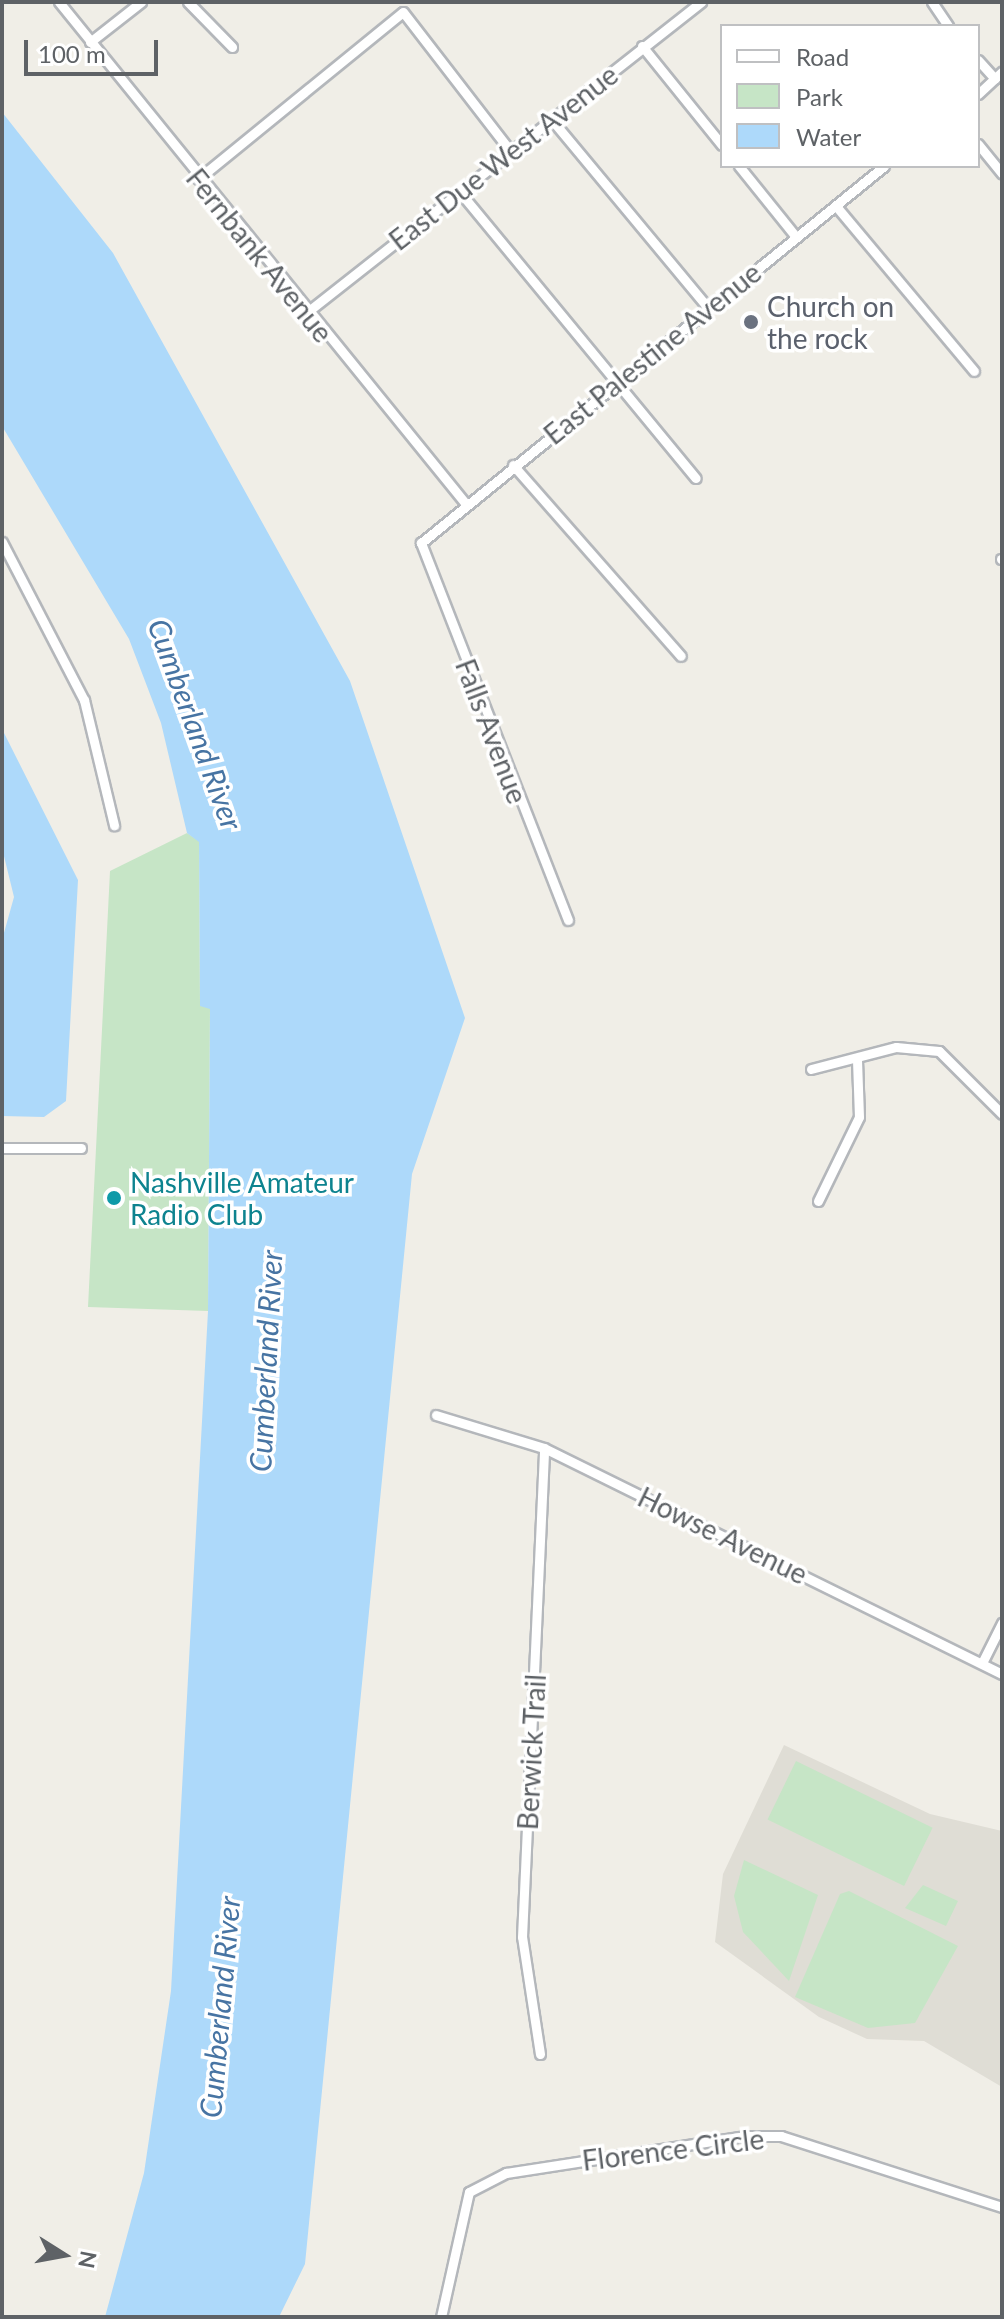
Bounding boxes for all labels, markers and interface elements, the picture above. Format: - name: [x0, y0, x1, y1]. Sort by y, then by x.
- scale bar: [28, 24, 162, 74]
- legend: [720, 24, 980, 168]
- text: 100 m: [38, 39, 106, 68]
- text: Road: [796, 42, 849, 71]
- street label: East Due West Avenue: [382, 57, 624, 257]
- text: Park: [796, 82, 843, 111]
- text: Water: [796, 122, 861, 151]
- street label: Fernbank Avenue: [179, 161, 341, 349]
- street label: East Palestine Avenue: [536, 255, 768, 451]
- place label: Church on the rock: [767, 289, 894, 355]
- marker: Church on the rock: [742, 313, 760, 331]
- water label: Cumberland River: [141, 613, 251, 835]
- street label: Falls Avenue: [449, 654, 535, 808]
- place label: Nashville Amateur Radio Club: [130, 1165, 355, 1231]
- marker: Nashville Amateur Radio Club: [105, 1189, 123, 1207]
- water label: Cumberland River: [241, 1249, 289, 1473]
- street label: Howse Avenue: [632, 1479, 814, 1591]
- street label: Berwick Trail: [510, 1673, 552, 1831]
- water label: Cumberland River: [191, 1895, 247, 2119]
- street label: Florence Circle: [580, 2121, 766, 2177]
- north arrow: [24, 2215, 104, 2295]
- text: N: [73, 2249, 103, 2271]

